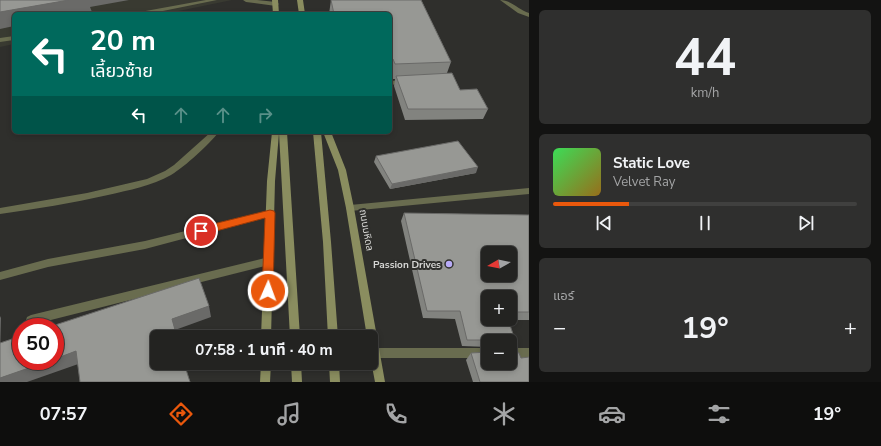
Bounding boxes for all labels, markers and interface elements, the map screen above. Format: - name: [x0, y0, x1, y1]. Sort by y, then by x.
- text: 20 m: [90, 22, 156, 60]
- text: 44: [674, 22, 736, 93]
- icon: left: [24, 28, 76, 80]
- text: เลี้ยวซ้าย: [90, 59, 153, 83]
- text: km/h: [691, 84, 719, 102]
- icon: left: [128, 104, 150, 126]
- icon: ahead: [170, 104, 192, 126]
- icon: ahead: [212, 104, 234, 126]
- icon: right: [254, 104, 276, 126]
- text: Static Love: [613, 153, 690, 173]
- text: Velvet Ray: [613, 173, 675, 191]
- street label: ถนนมหิดล: [355, 208, 377, 252]
- icon: previous: [593, 212, 615, 234]
- icon: pause: [694, 212, 716, 234]
- icon: next: [795, 212, 817, 234]
- pin: [184, 214, 218, 248]
- icon: arrive: [190, 220, 212, 242]
- north arrow: [481, 246, 517, 282]
- map controls: [481, 246, 517, 370]
- place label: Passion Drives: [373, 258, 441, 272]
- marker: Passion Drives: [444, 259, 454, 269]
- position arrow: [247, 270, 289, 312]
- text: แอร์: [553, 287, 574, 305]
- button: +: [481, 290, 517, 326]
- text: 19°: [681, 308, 729, 349]
- text: −: [553, 313, 566, 343]
- text: +: [844, 313, 857, 343]
- speed limit sign: 50: [12, 318, 64, 370]
- button: −: [481, 334, 517, 370]
- text: 07:58 · 1 นาที · 40 m: [195, 340, 333, 360]
- icon: directions: [167, 400, 195, 428]
- icon: music: [275, 400, 303, 428]
- icon: phone: [382, 400, 410, 428]
- icon: climate: [490, 400, 518, 428]
- icon: car: [598, 400, 626, 428]
- icon: filters: [705, 400, 733, 428]
- text: 07:57: [40, 402, 87, 426]
- text: 19°: [813, 402, 841, 426]

